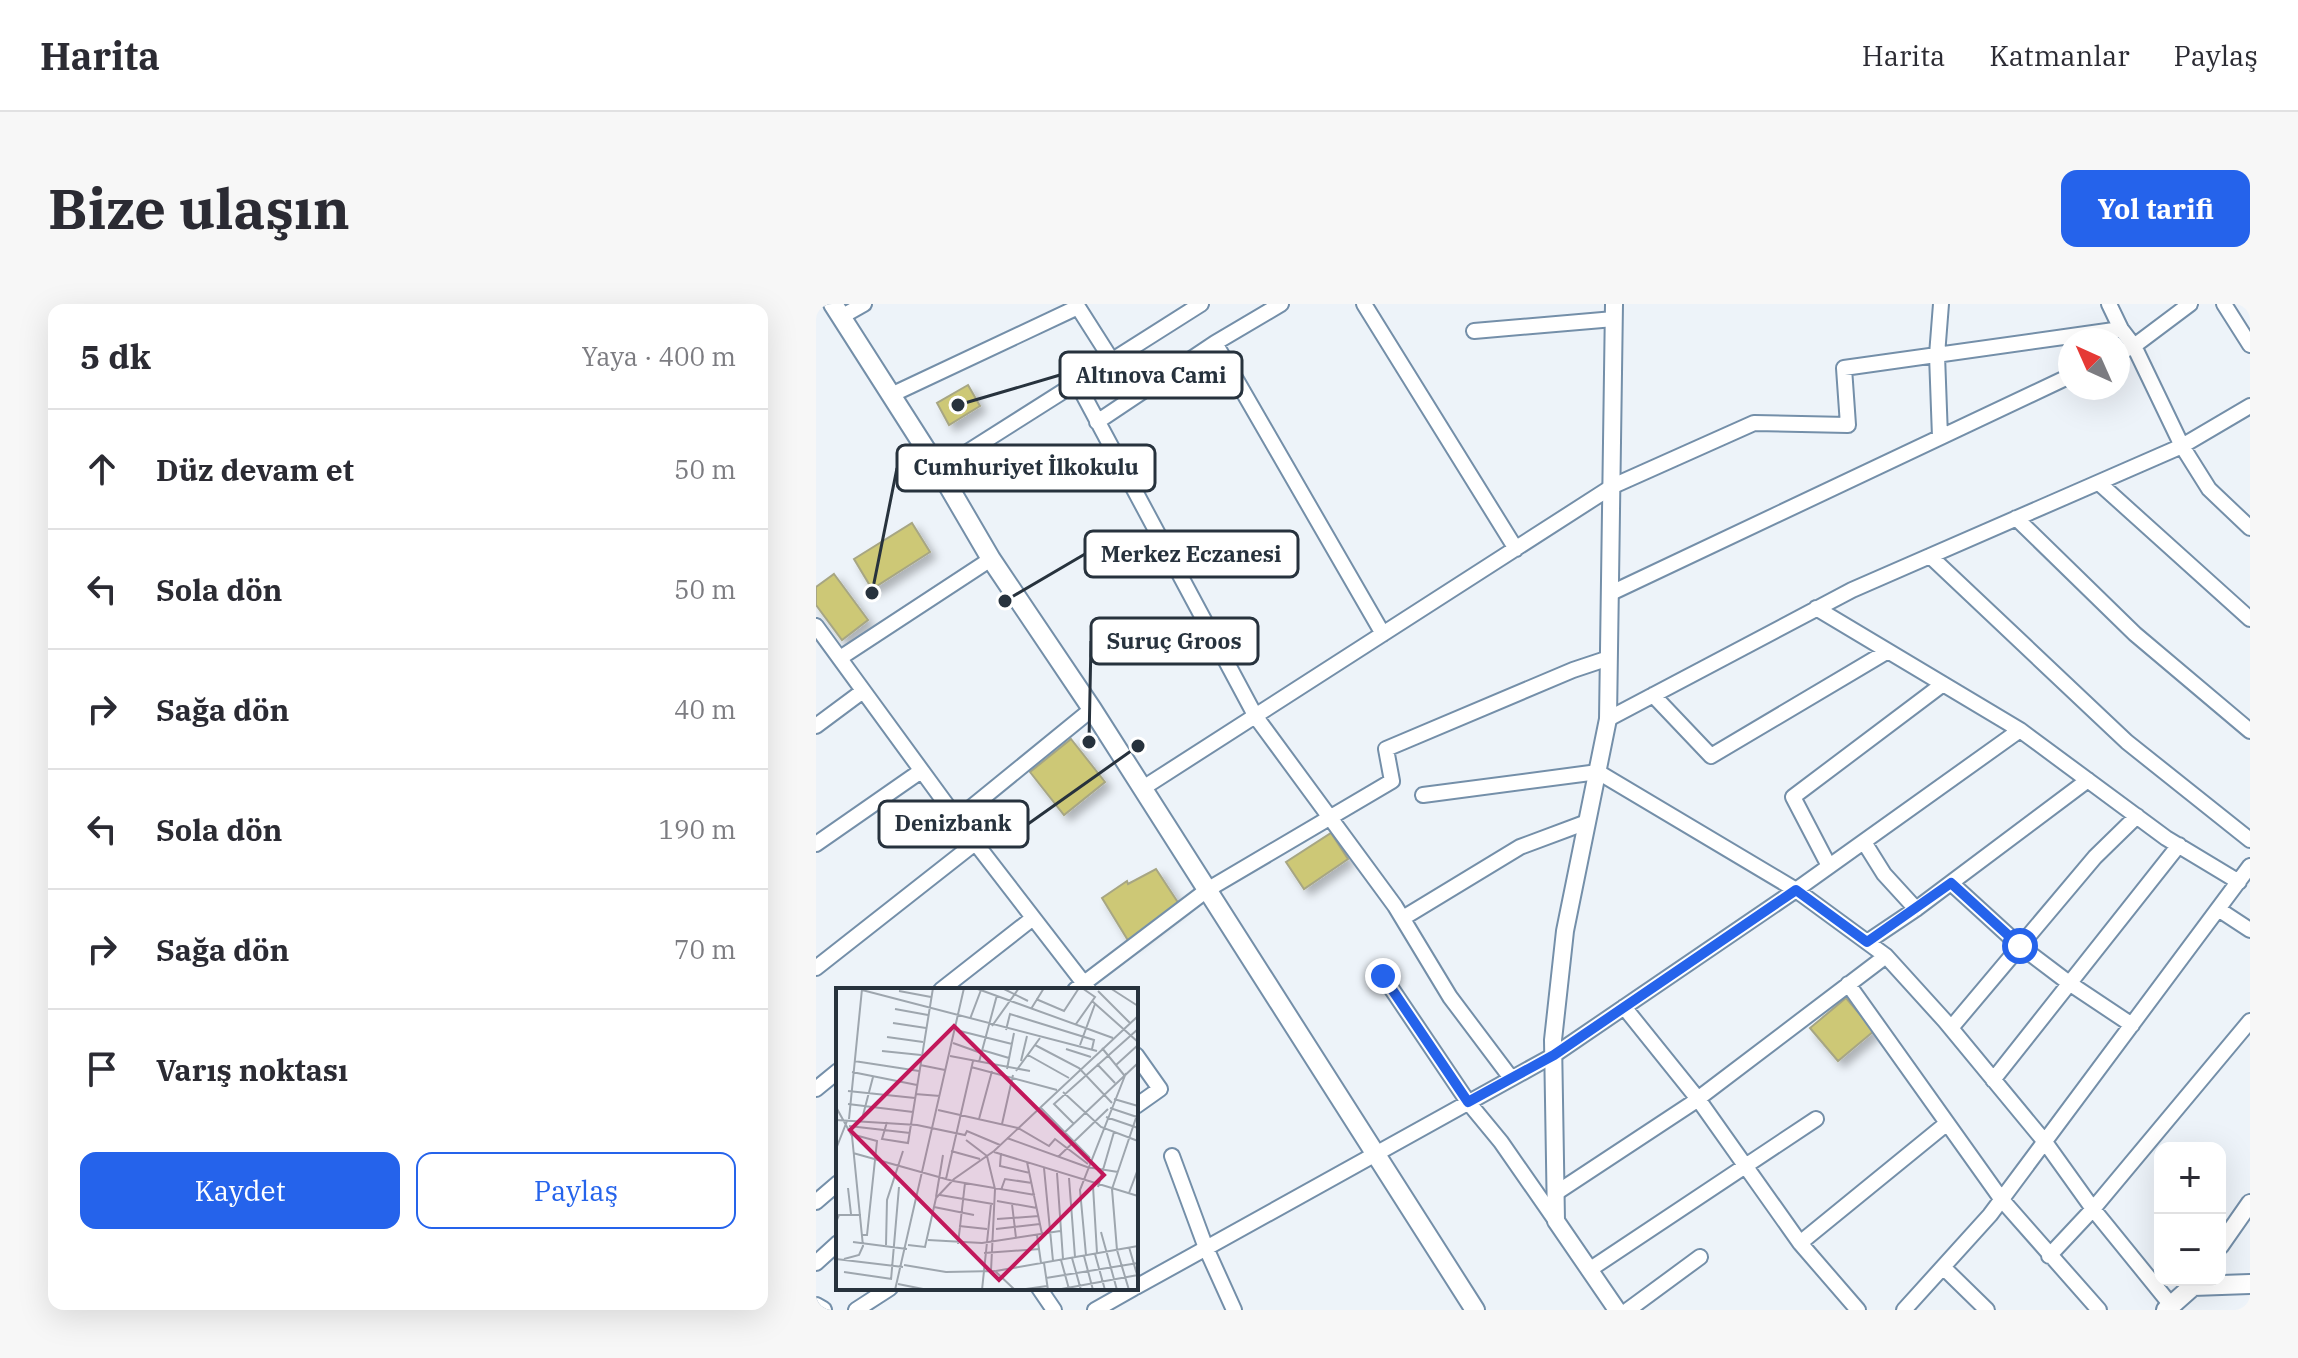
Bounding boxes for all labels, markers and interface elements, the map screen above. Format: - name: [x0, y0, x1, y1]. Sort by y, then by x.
- text: Harita: [40, 31, 160, 80]
- text: Harita: [1862, 37, 1945, 74]
- text: Katmanlar: [1989, 37, 2130, 74]
- text: Paylaş: [2174, 37, 2258, 74]
- button: Yol tarifi: [2061, 170, 2250, 247]
- text: Bize ulaşın: [48, 172, 350, 244]
- north arrow: [2058, 328, 2130, 400]
- text: 5 dk: [80, 334, 151, 378]
- text: Yaya · 400 m: [582, 339, 736, 373]
- callout: Altınova Cami: [1060, 352, 1242, 398]
- text: Altınova Cami: [1076, 360, 1226, 389]
- callout: Cumhuriyet İlkokulu: [897, 445, 1155, 491]
- icon: ahead: [80, 447, 124, 491]
- text: Düz devam et: [156, 450, 354, 489]
- text: 50 m: [674, 452, 736, 486]
- text: Cumhuriyet İlkokulu: [913, 452, 1139, 481]
- callout: Merkez Eczanesi: [1085, 531, 1298, 577]
- text: Merkez Eczanesi: [1101, 539, 1281, 568]
- icon: left: [80, 567, 124, 611]
- text: Sola dön: [156, 570, 282, 609]
- text: 50 m: [674, 572, 736, 606]
- callout: Suruç Groos: [1091, 618, 1258, 664]
- text: Suruç Groos: [1106, 626, 1242, 655]
- icon: right: [80, 687, 124, 731]
- text: Sağa dön: [156, 690, 289, 729]
- text: 40 m: [674, 692, 736, 726]
- callout: Denizbank: [879, 801, 1028, 847]
- icon: left: [80, 807, 124, 851]
- text: Denizbank: [894, 808, 1012, 837]
- text: Sola dön: [156, 810, 282, 849]
- text: 190 m: [658, 812, 736, 846]
- icon: right: [80, 927, 124, 971]
- route start: [2002, 928, 2038, 964]
- text: Sağa dön: [156, 930, 289, 969]
- text: 70 m: [674, 932, 736, 966]
- route end: [1365, 958, 1401, 994]
- inset map: [836, 988, 1138, 1290]
- icon: arrive: [80, 1047, 124, 1091]
- text: Varış noktası: [156, 1050, 348, 1089]
- map controls: [2154, 1142, 2226, 1286]
- button: +: [2154, 1142, 2226, 1214]
- button: Kaydet: [80, 1152, 400, 1229]
- button: Paylaş: [416, 1152, 736, 1229]
- button: −: [2154, 1214, 2226, 1286]

